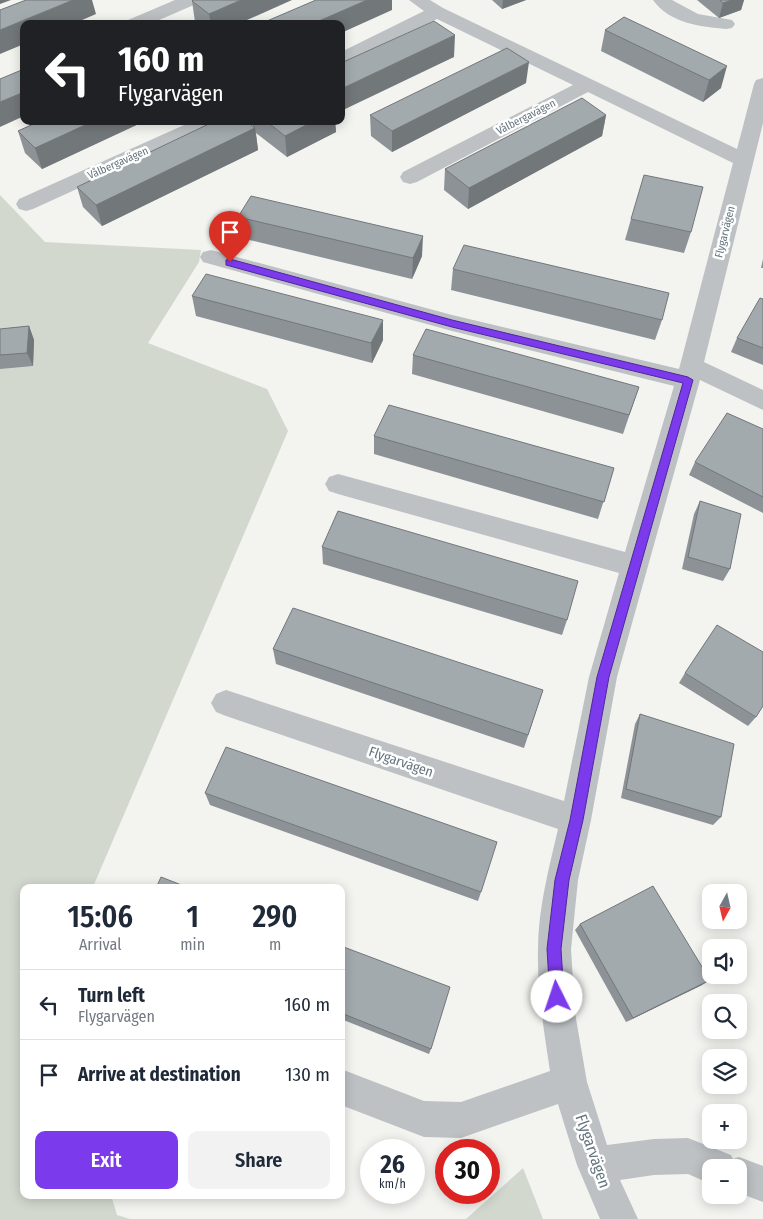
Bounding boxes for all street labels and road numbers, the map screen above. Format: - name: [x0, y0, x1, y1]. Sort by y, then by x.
- street label: Vålbergavägen: [494, 97, 558, 137]
- street label: Vålbergavägen: [86, 144, 150, 182]
- street label: Flygarvägen: [712, 205, 738, 259]
- street label: Flygarvägen: [366, 743, 436, 781]
- street label: Flygarvägen: [572, 1112, 614, 1190]

